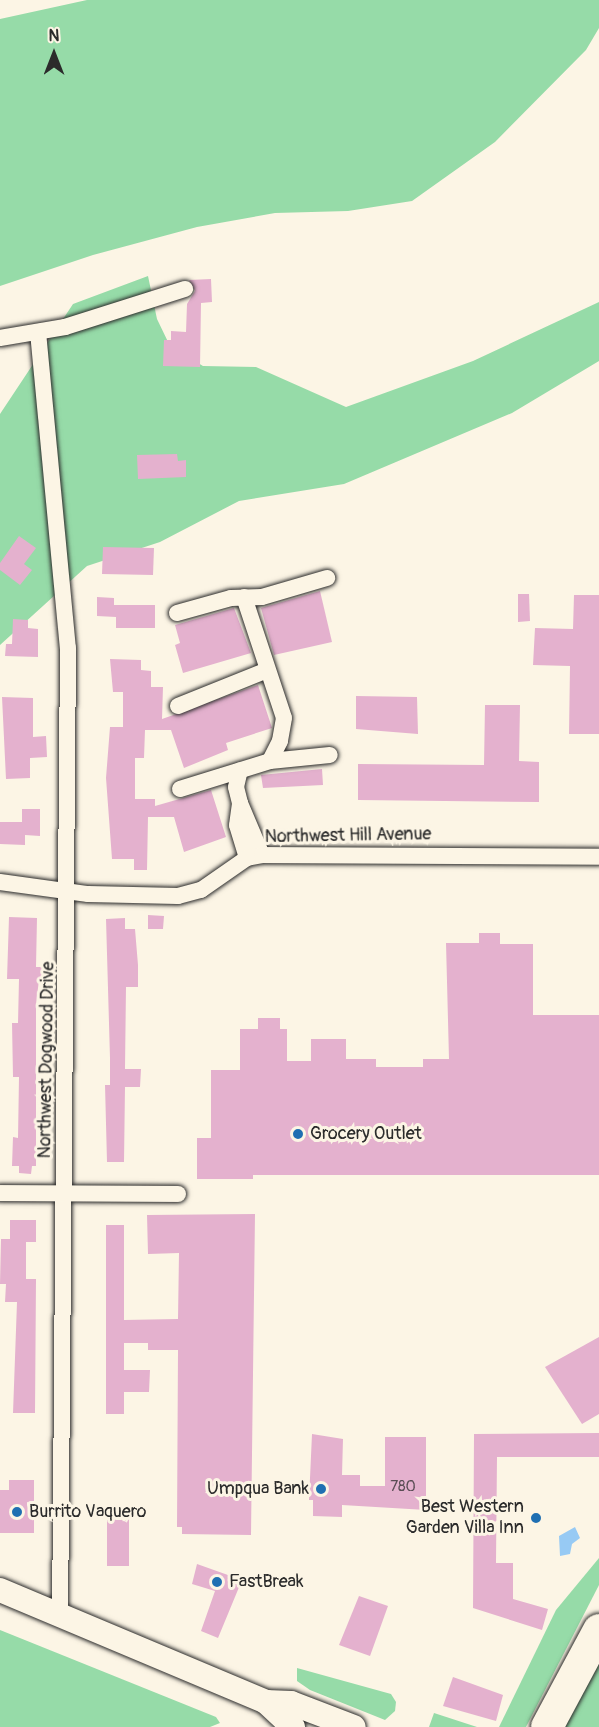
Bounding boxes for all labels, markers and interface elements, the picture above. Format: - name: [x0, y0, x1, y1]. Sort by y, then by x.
- north arrow: [24, 24, 84, 84]
- text: N: [49, 26, 59, 46]
- street label: Northwest Hill Avenue: [265, 824, 431, 848]
- street label: Northwest Dogwood Drive: [34, 961, 60, 1159]
- place label: Grocery Outlet: [310, 1123, 422, 1145]
- marker: Grocery Outlet: [291, 1127, 305, 1141]
- place label: Umpqua Bank: [207, 1478, 309, 1500]
- house number: 780: [390, 1478, 416, 1496]
- marker: Umpqua Bank: [314, 1482, 328, 1496]
- place label: Best Western Garden Villa Inn: [406, 1497, 524, 1540]
- place label: Burrito Vaquero: [29, 1501, 146, 1523]
- marker: Burrito Vaquero: [10, 1505, 24, 1519]
- marker: Best Western Garden Villa Inn: [529, 1511, 543, 1525]
- place label: FastBreak: [229, 1571, 303, 1593]
- marker: FastBreak: [210, 1575, 224, 1589]

